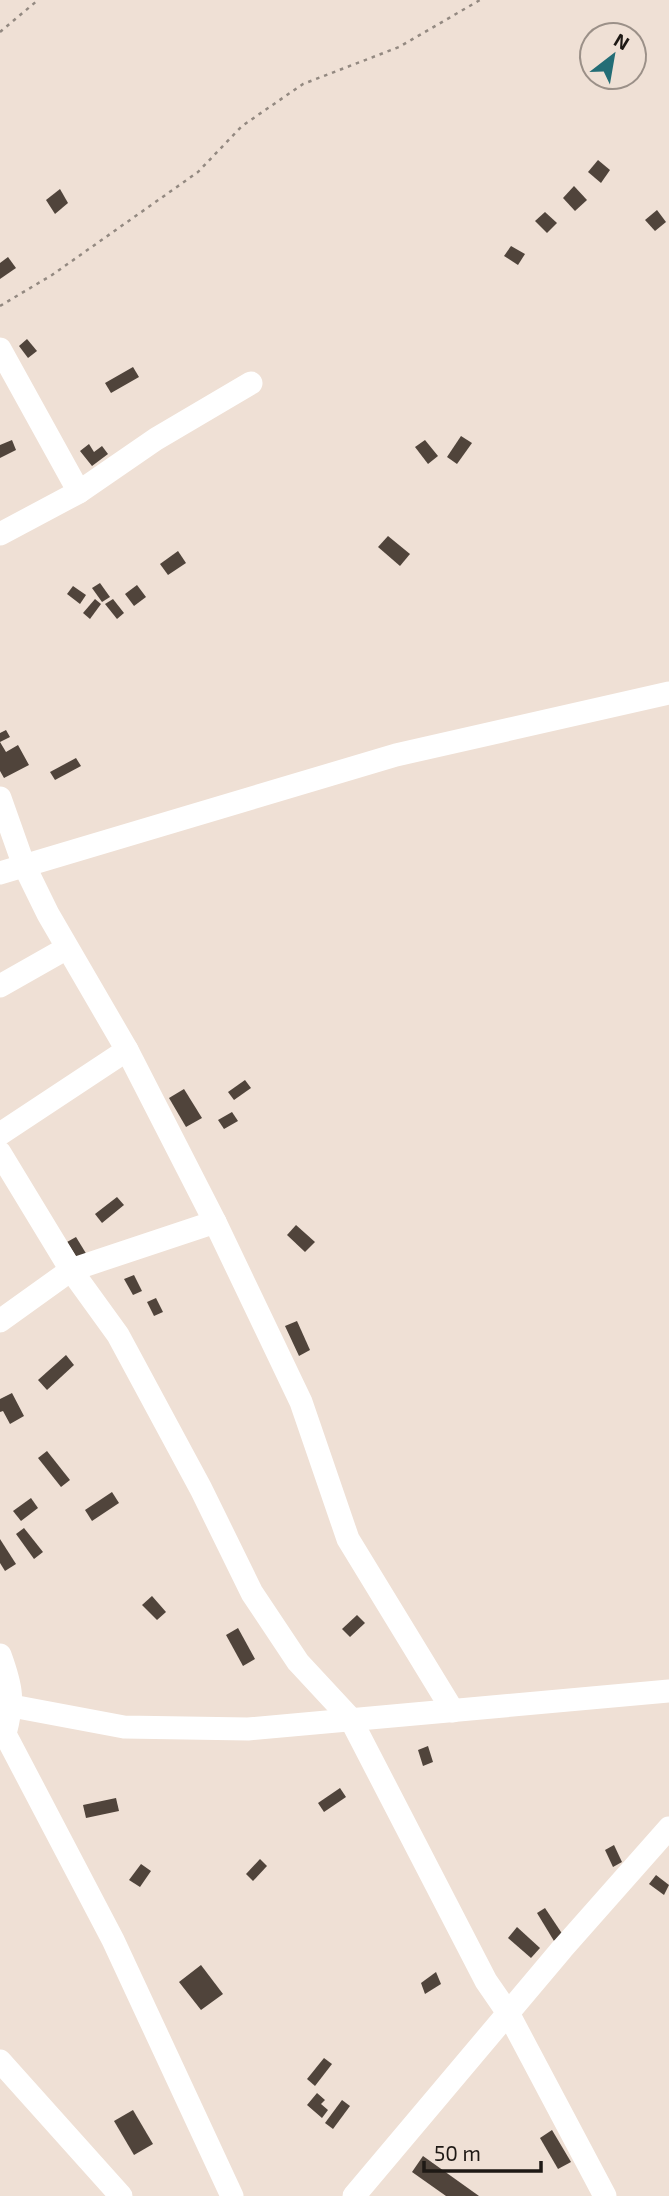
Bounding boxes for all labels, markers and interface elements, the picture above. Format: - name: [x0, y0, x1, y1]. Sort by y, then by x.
- north arrow: [578, 21, 648, 91]
- text: N: [610, 28, 634, 54]
- scale bar: [424, 2130, 541, 2174]
- text: 50 m: [434, 2140, 481, 2165]

